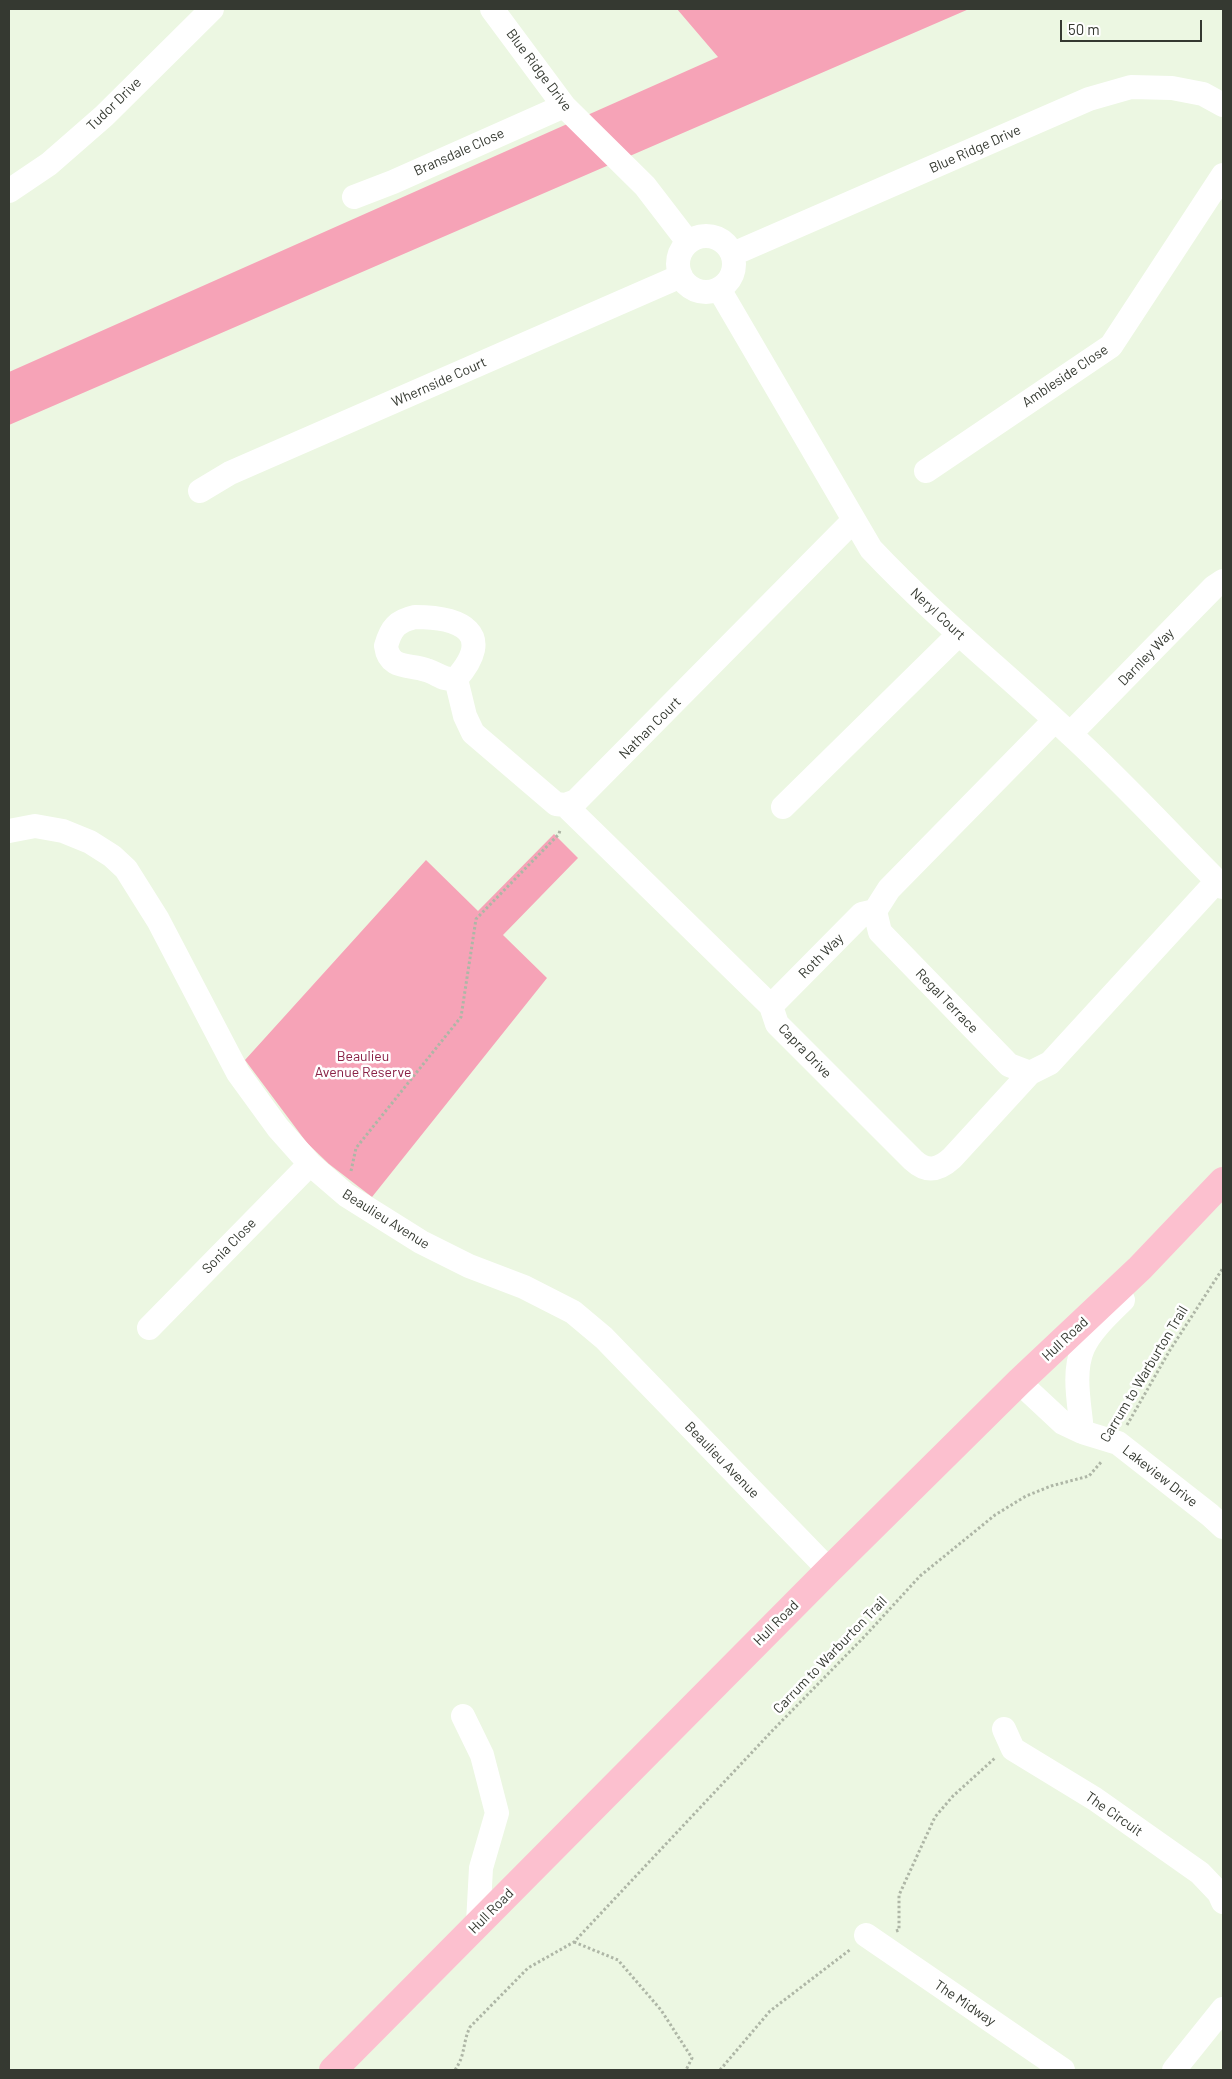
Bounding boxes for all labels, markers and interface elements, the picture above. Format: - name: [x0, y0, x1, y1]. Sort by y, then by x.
- scale bar: [1062, 10, 1204, 42]
- text: 50 m: [1068, 20, 1100, 38]
- street label: Blue Ridge Drive: [503, 26, 575, 114]
- street label: Tudor Drive: [83, 74, 145, 134]
- street label: Blue Ridge Drive: [927, 121, 1023, 177]
- street label: Bransdale Close: [411, 125, 507, 179]
- street label: Ambleside Close: [1019, 341, 1111, 411]
- street label: Whernside Court: [389, 354, 489, 410]
- street label: Neryl Court: [907, 584, 969, 644]
- street label: Darnley Way: [1115, 625, 1177, 689]
- street label: Nathan Court: [616, 694, 684, 762]
- street label: Roth Way: [795, 930, 847, 982]
- street label: Regal Terrace: [912, 965, 982, 1037]
- street label: Capra Drive: [775, 1020, 835, 1082]
- park label: Beaulieu Avenue Reserve: [315, 1048, 411, 1080]
- street label: Beaulieu Avenue: [339, 1185, 433, 1253]
- street label: Sonia Close: [198, 1215, 260, 1277]
- street label: Carrum to Warburton Trail: [1097, 1303, 1191, 1445]
- street label: Hull Road: [1038, 1313, 1092, 1365]
- street label: Beaulieu Avenue: [681, 1418, 763, 1502]
- street label: Lakeview Drive: [1119, 1441, 1201, 1511]
- street label: Carrum to Warburton Trail: [770, 1593, 890, 1717]
- street label: Hull Road: [750, 1597, 802, 1649]
- street label: The Circuit: [1082, 1788, 1146, 1840]
- street label: Hull Road: [465, 1885, 517, 1937]
- street label: The Midway: [931, 1976, 999, 2030]

